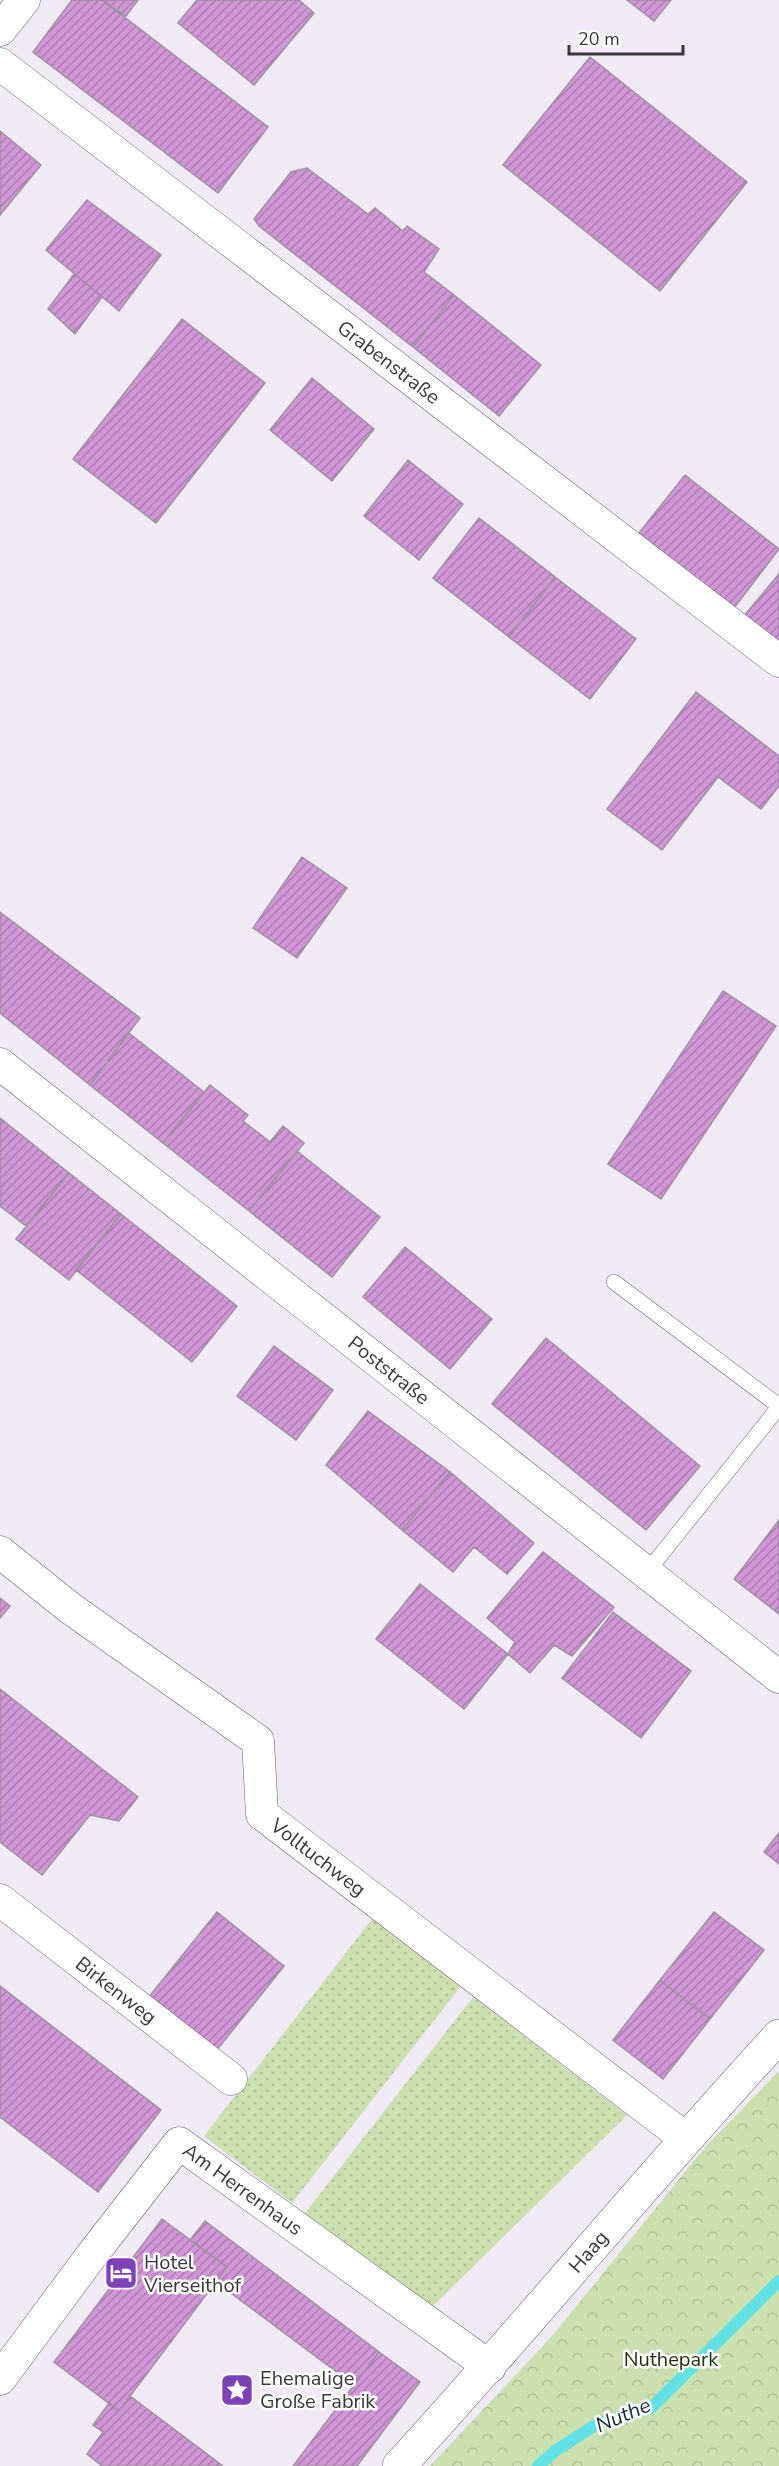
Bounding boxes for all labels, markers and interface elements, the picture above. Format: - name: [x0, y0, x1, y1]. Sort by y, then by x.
- scale bar: [569, 18, 683, 56]
- text: 20 m: [578, 27, 620, 51]
- street label: Grabenstraße: [332, 314, 446, 410]
- street label: Poststraße: [343, 1329, 435, 1411]
- street label: Volltuchweg: [264, 1811, 371, 1902]
- street label: Birkenweg: [70, 1950, 162, 2030]
- street label: Am Herrenhaus: [177, 2137, 308, 2241]
- street label: Haag: [562, 2224, 614, 2279]
- place label: Hotel Vierseithof: [143, 2249, 241, 2299]
- hotel icon: Hotel Vierseithof: [103, 2255, 139, 2291]
- park label: Nuthepark: [624, 2346, 719, 2373]
- place label: Ehemalige Große Fabrik: [260, 2365, 376, 2415]
- place icon: Ehemalige Große Fabrik: [219, 2372, 255, 2408]
- water label: Nuthe: [591, 2391, 655, 2439]

